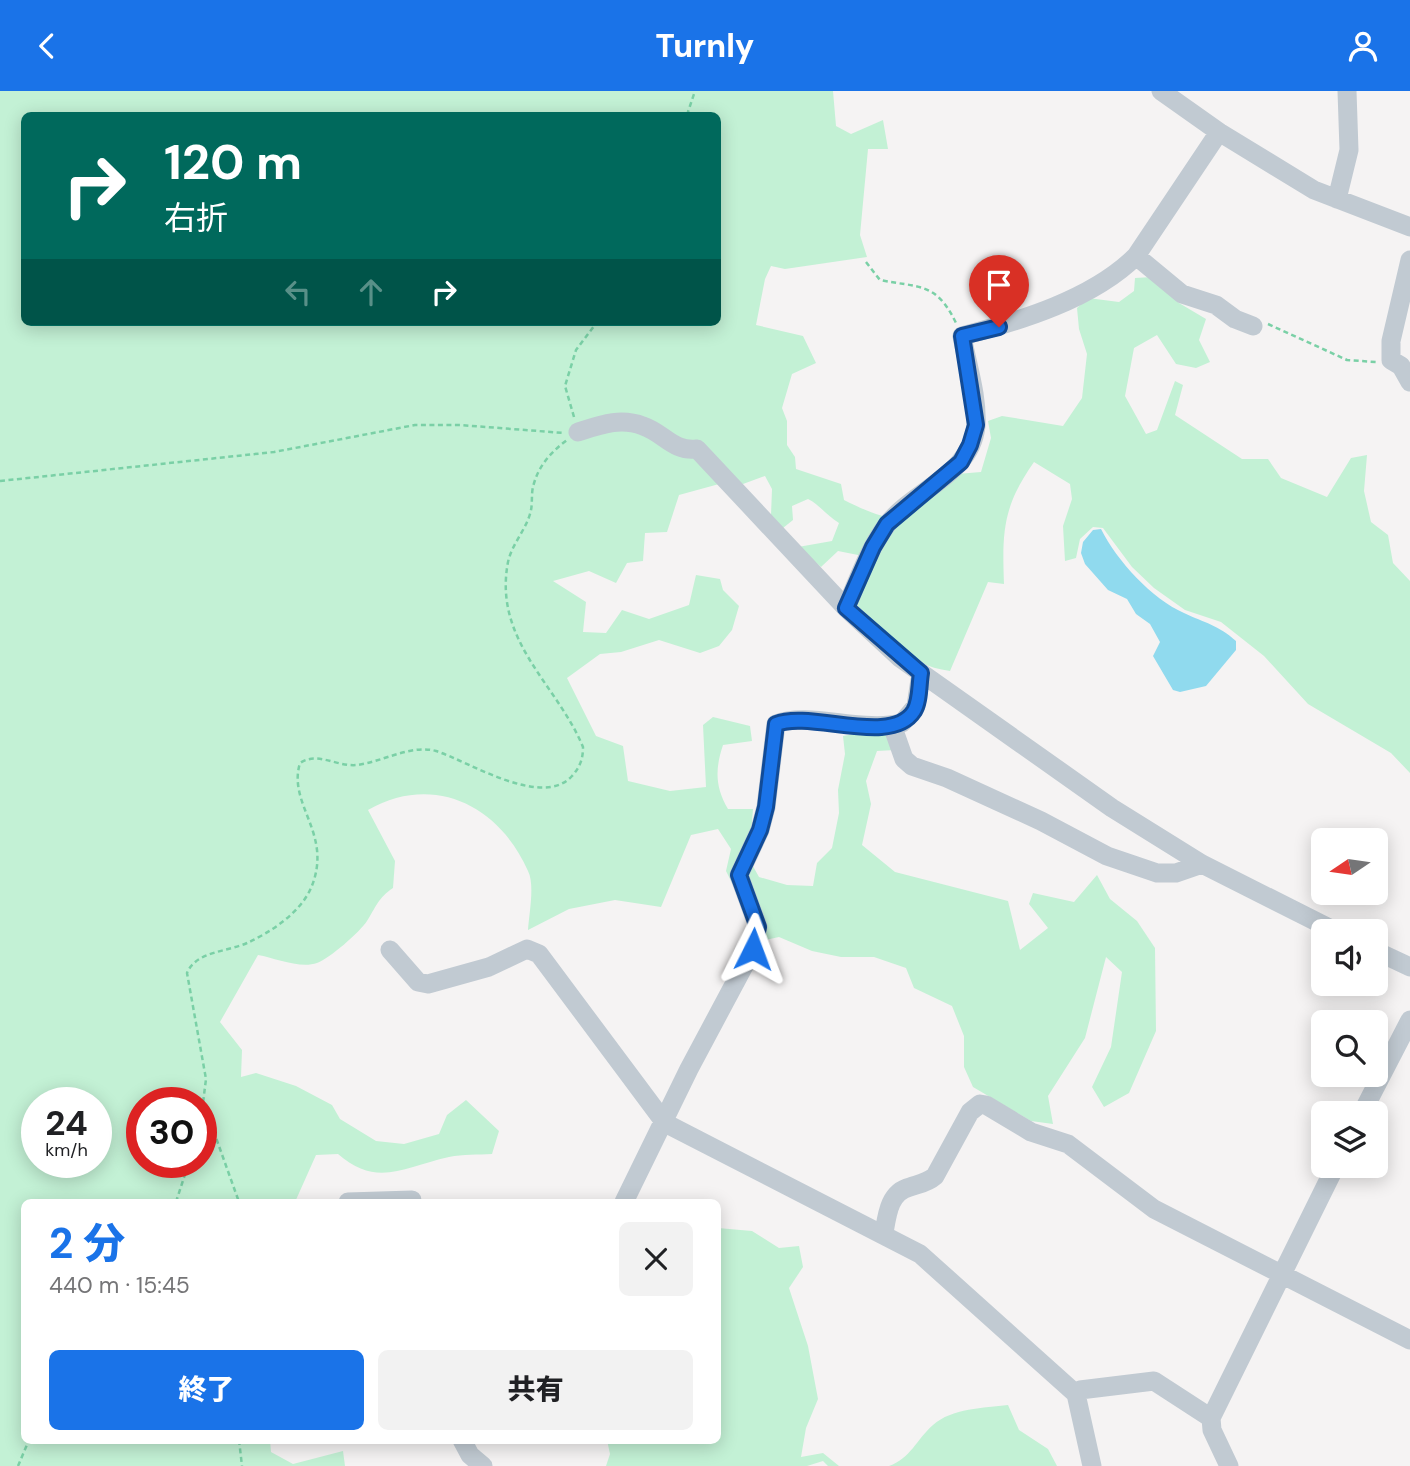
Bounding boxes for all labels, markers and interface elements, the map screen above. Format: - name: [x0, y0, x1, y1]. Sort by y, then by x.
- text: Turnly: [656, 25, 754, 67]
- icon: back: [28, 27, 66, 65]
- icon: person: [1344, 27, 1382, 65]
- text: 120 m: [164, 130, 302, 194]
- icon: right: [49, 140, 140, 231]
- text: 右折: [164, 197, 228, 239]
- pin: [969, 255, 1029, 327]
- icon: arrive: [980, 266, 1018, 304]
- icon: left: [279, 273, 317, 311]
- icon: ahead: [352, 273, 390, 311]
- icon: right: [425, 273, 463, 311]
- north arrow: [1311, 828, 1388, 905]
- map controls: [1311, 828, 1388, 1178]
- position arrow: [716, 912, 790, 986]
- button: sound: [1311, 919, 1388, 996]
- button: search: [1311, 1010, 1388, 1087]
- speed limit sign: 30: [126, 1087, 217, 1178]
- text: 24: [45, 1100, 88, 1146]
- button: layers: [1311, 1101, 1388, 1178]
- text: km/h: [45, 1138, 88, 1162]
- text: 2 分: [49, 1216, 125, 1271]
- button: close: [619, 1222, 693, 1296]
- text: 440 m · 15:45: [49, 1270, 190, 1300]
- button: 終了: [49, 1350, 364, 1430]
- button: 共有: [378, 1350, 693, 1430]

